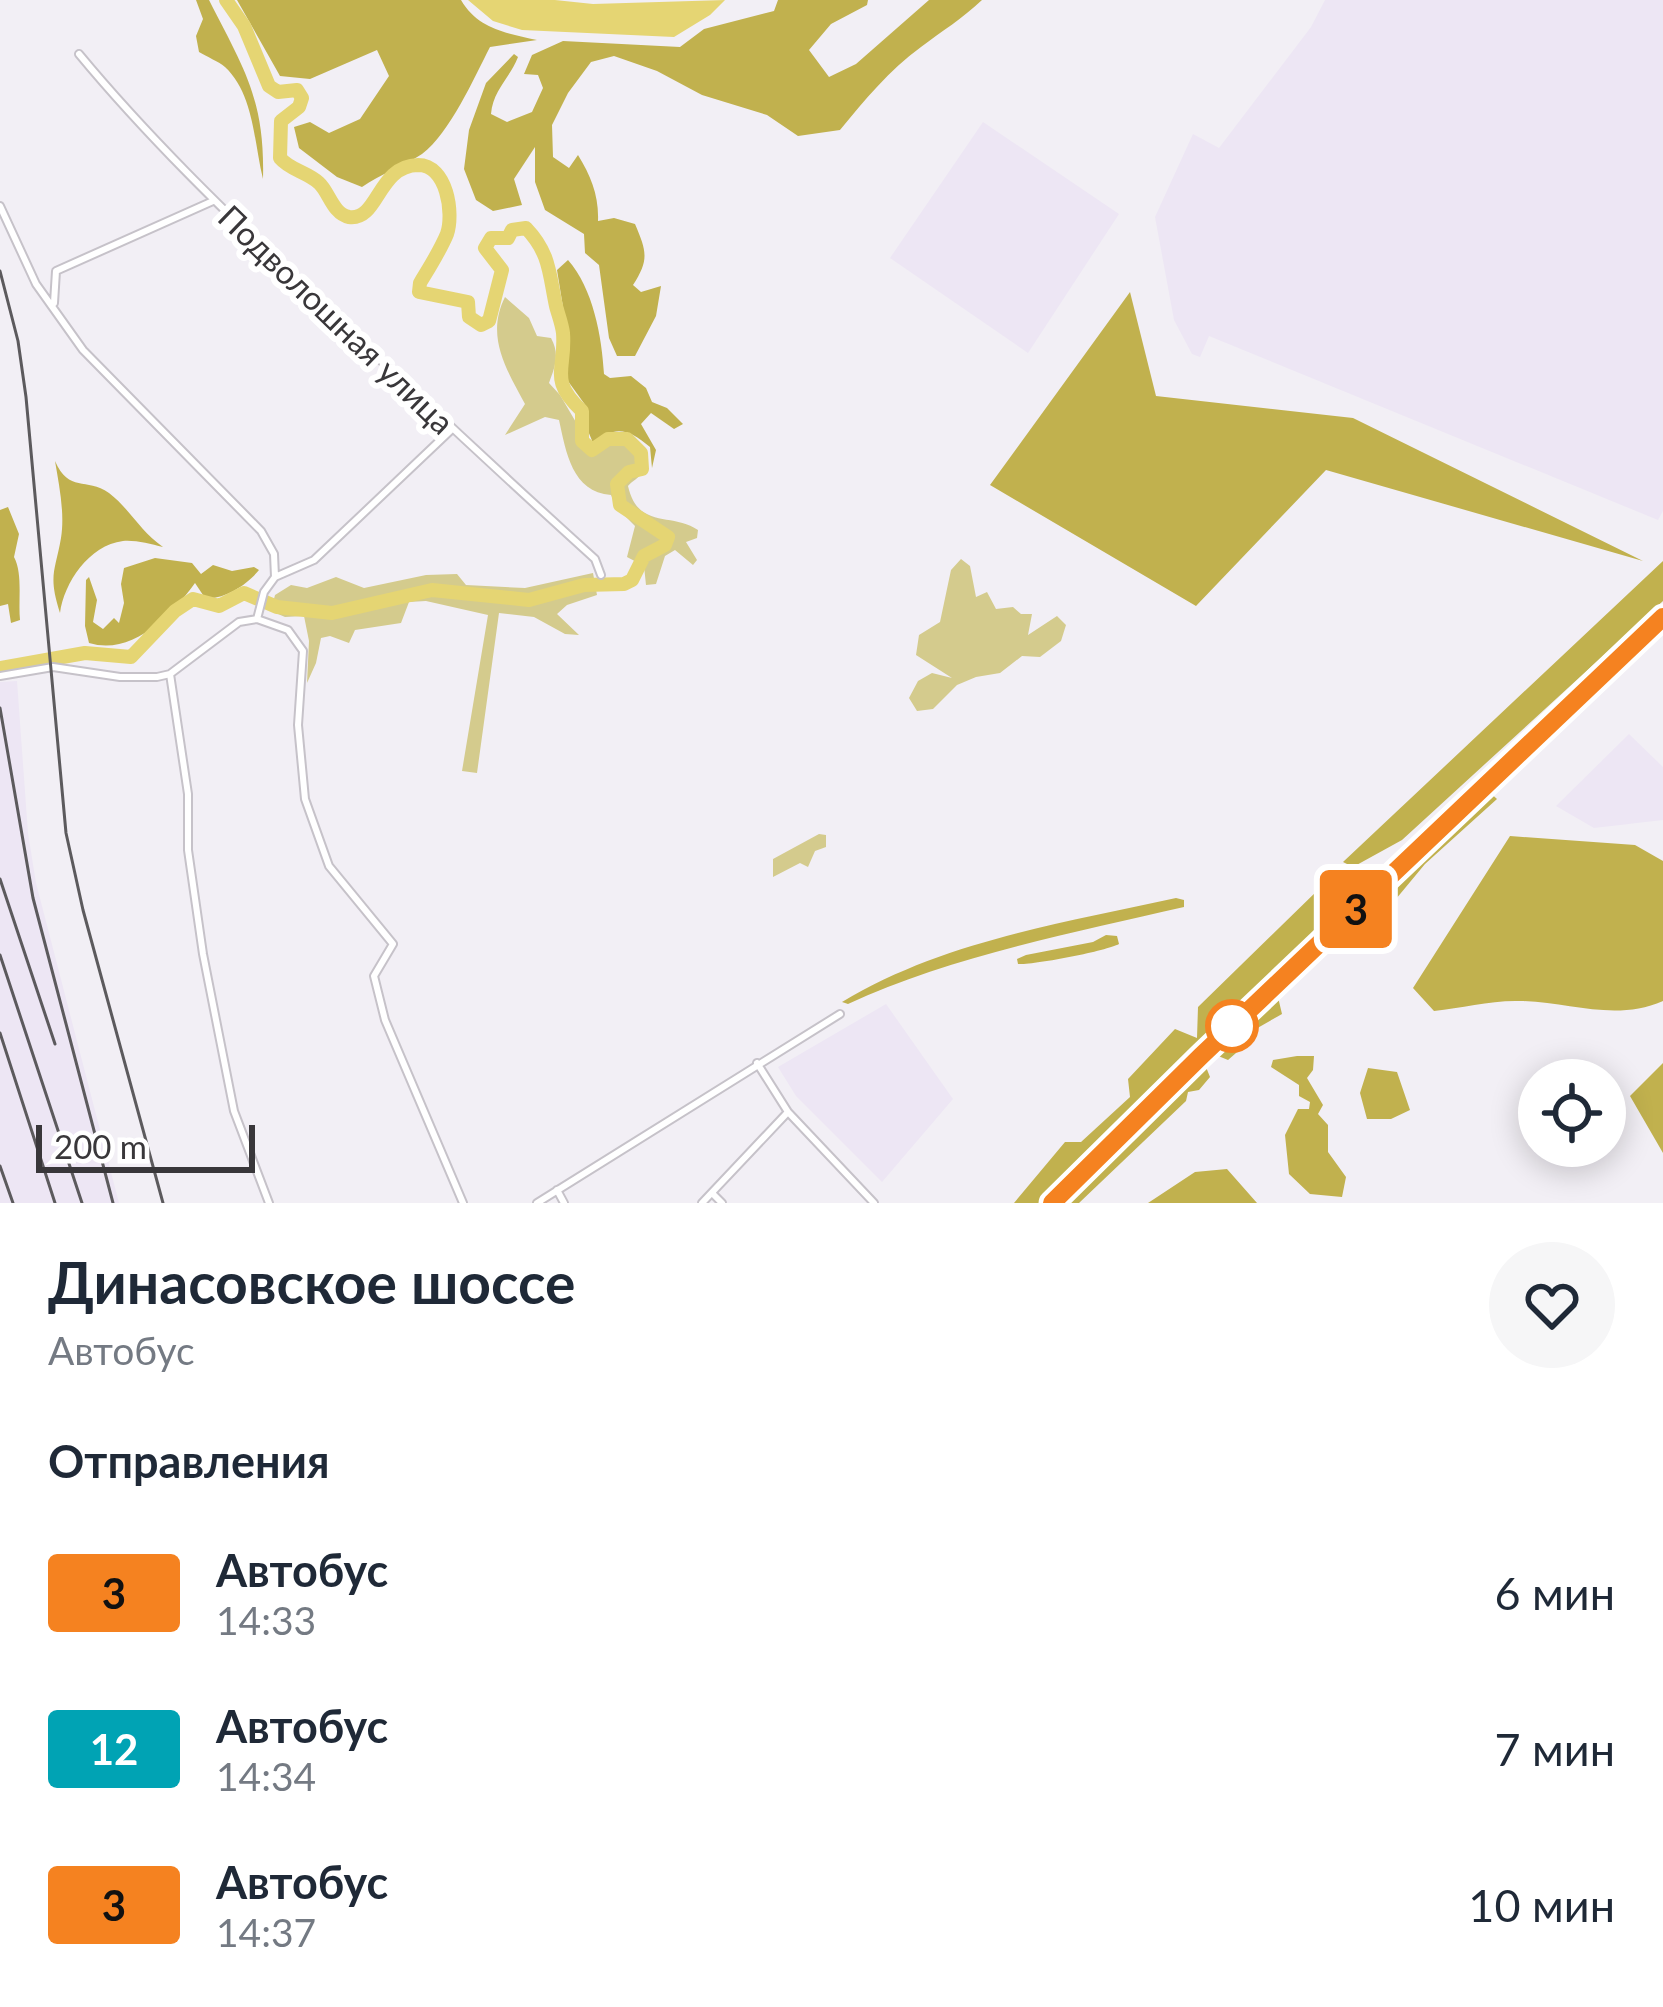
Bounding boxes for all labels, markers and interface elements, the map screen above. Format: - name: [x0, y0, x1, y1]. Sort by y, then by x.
- street label: Подволошная улица: [211, 196, 463, 442]
- line badge: 3: [1317, 870, 1395, 948]
- text: 3: [1344, 884, 1368, 934]
- unlabelled marker: [1207, 1001, 1257, 1051]
- map controls: [1518, 1059, 1626, 1167]
- button: locate: [1518, 1059, 1626, 1167]
- scale bar: [36, 1119, 255, 1172]
- text: 200 m: [54, 1126, 147, 1166]
- button: heart: [1489, 1242, 1615, 1368]
- text: Динасовское шоссе: [48, 1248, 575, 1316]
- text: Автобус: [48, 1327, 195, 1373]
- text: Отправления: [48, 1434, 330, 1488]
- text: Автобус: [216, 1543, 388, 1597]
- text: 6 мин: [1494, 1566, 1615, 1620]
- text: 3: [102, 1568, 126, 1618]
- text: 14:33: [216, 1597, 316, 1643]
- text: Автобус: [216, 1699, 388, 1753]
- text: 7 мин: [1494, 1722, 1615, 1776]
- text: 12: [90, 1724, 138, 1774]
- text: 14:34: [216, 1753, 316, 1799]
- text: Автобус: [216, 1855, 388, 1909]
- text: 10 мин: [1468, 1878, 1615, 1932]
- text: 3: [102, 1880, 126, 1930]
- text: 14:37: [216, 1909, 316, 1955]

